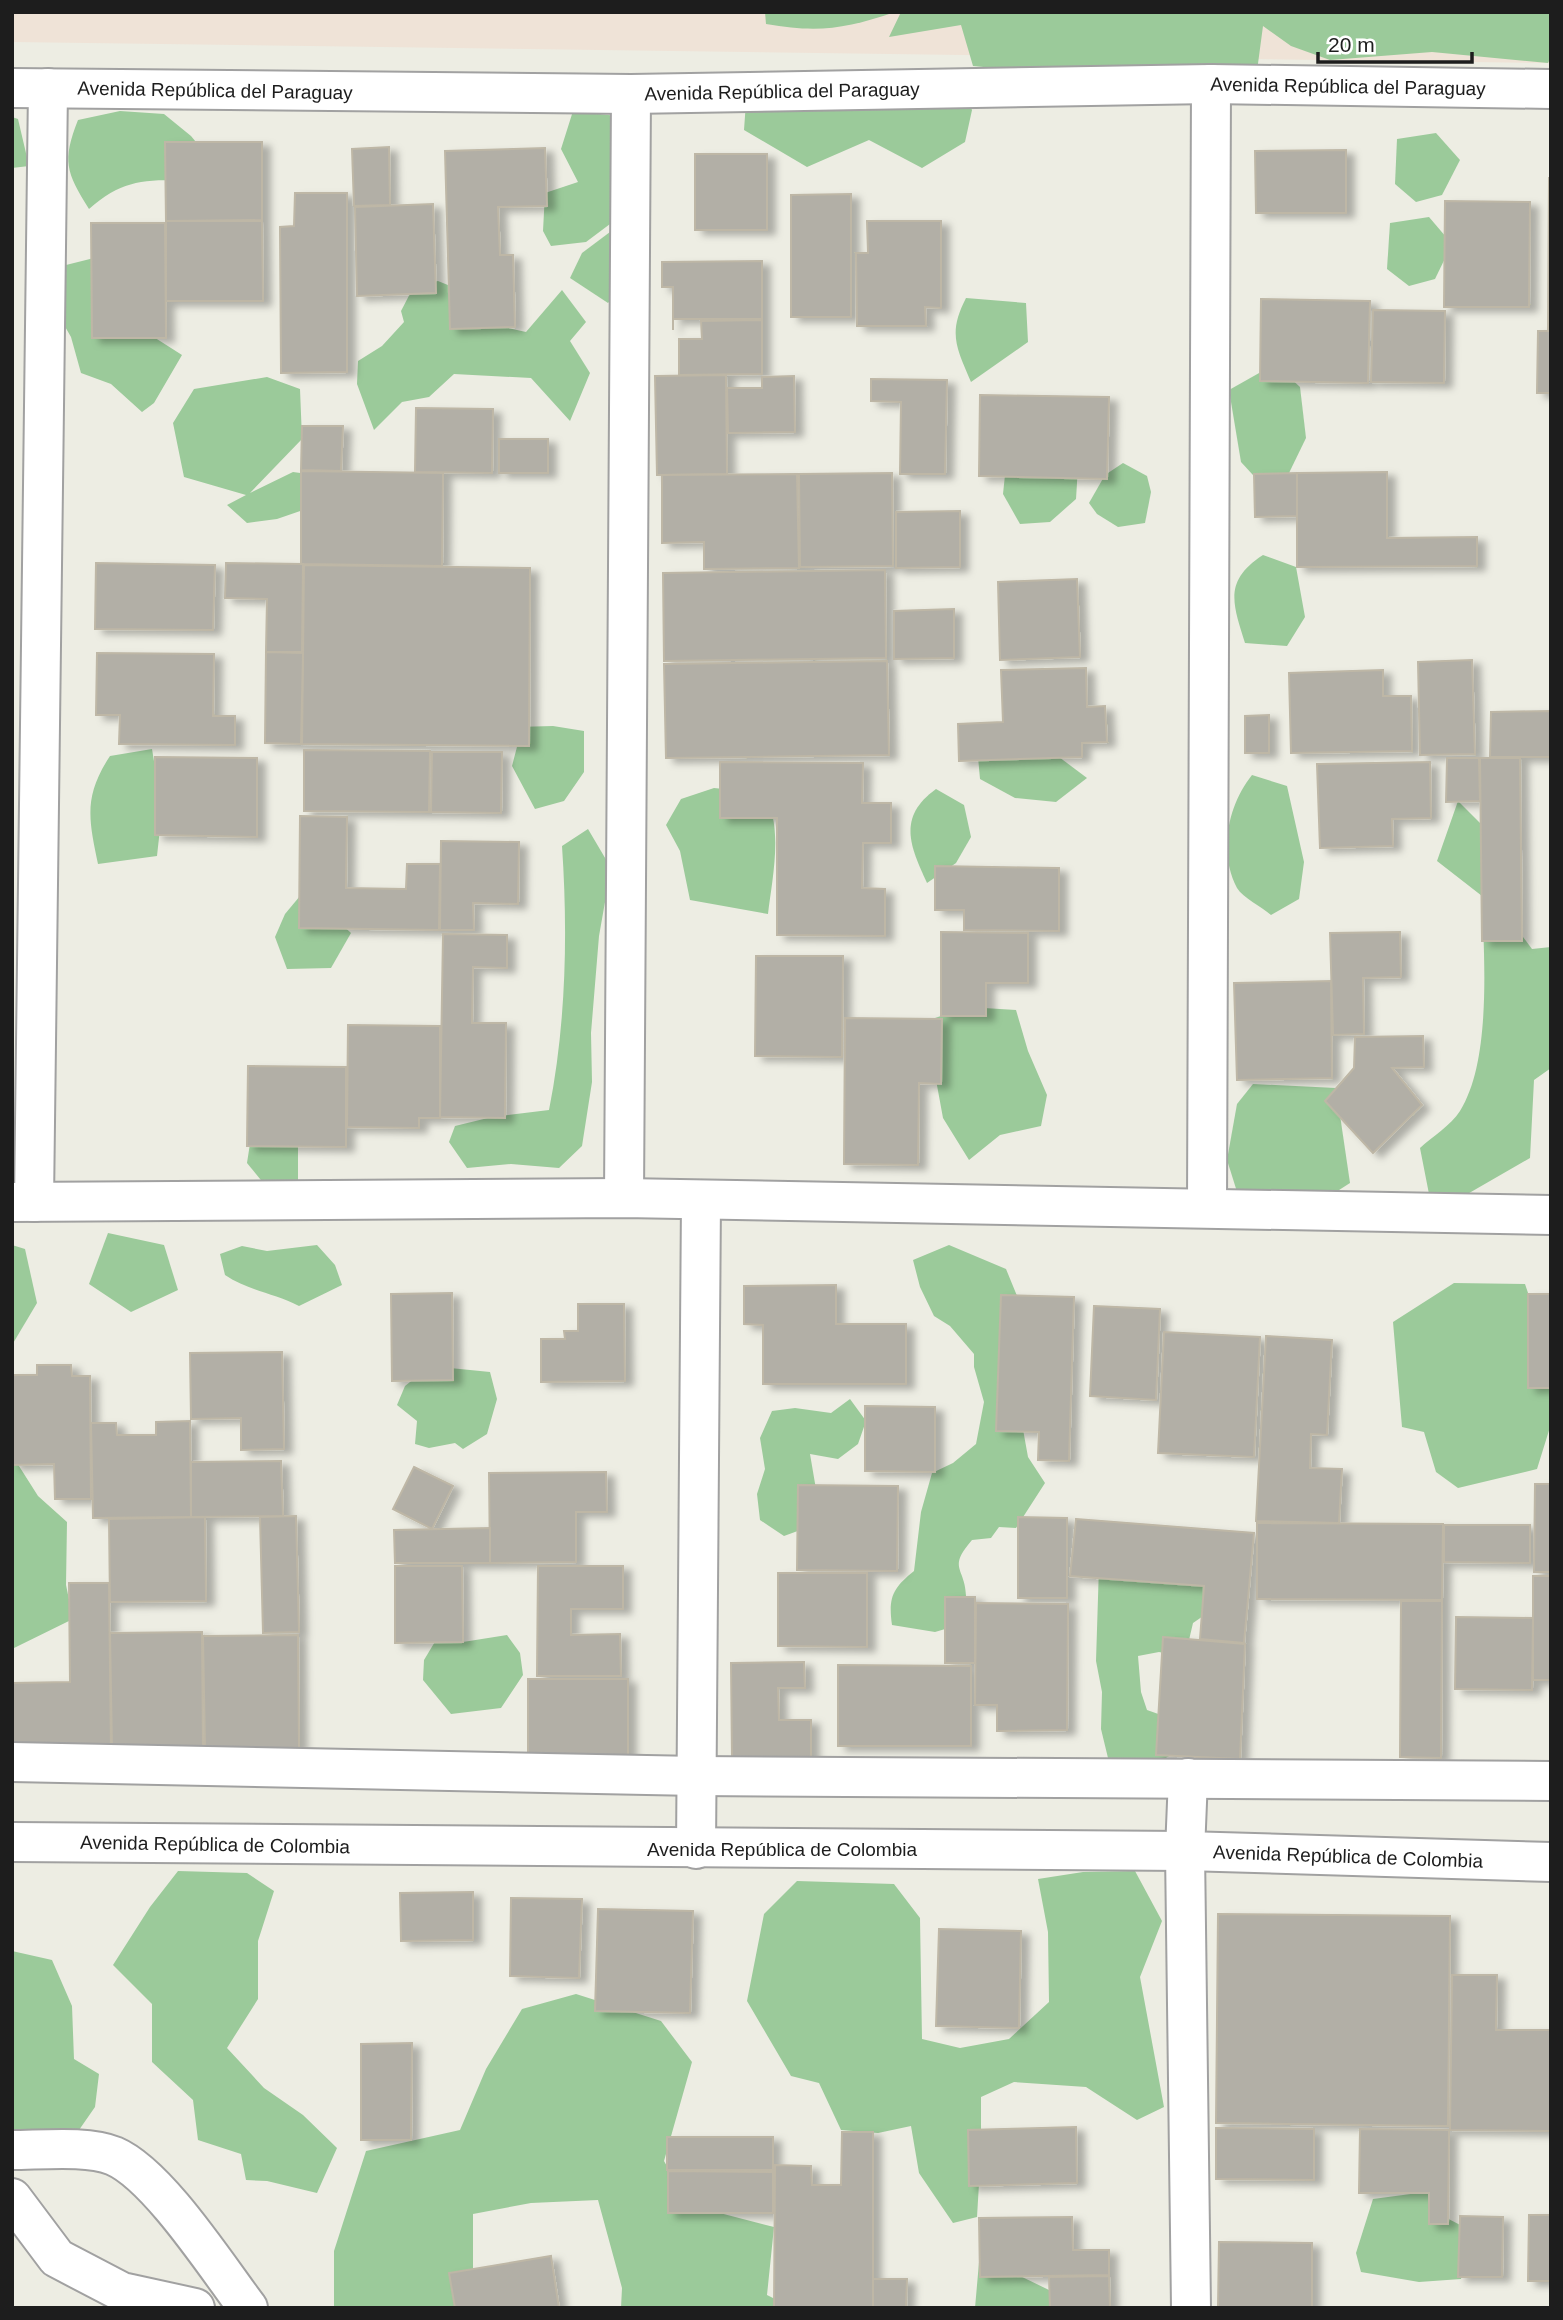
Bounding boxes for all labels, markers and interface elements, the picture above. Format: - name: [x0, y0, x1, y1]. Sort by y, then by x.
- scale bar: [1318, 21, 1472, 65]
- text: 20 m: [1328, 33, 1375, 56]
- street label: Avenida República del Paraguay: [1210, 74, 1486, 99]
- street label: Avenida República del Paraguay: [77, 78, 353, 103]
- street label: Avenida República del Paraguay: [644, 79, 920, 104]
- street label: Avenida República de Colombia: [80, 1832, 351, 1857]
- street label: Avenida República de Colombia: [647, 1839, 917, 1860]
- street label: Avenida República de Colombia: [1213, 1841, 1484, 1872]

